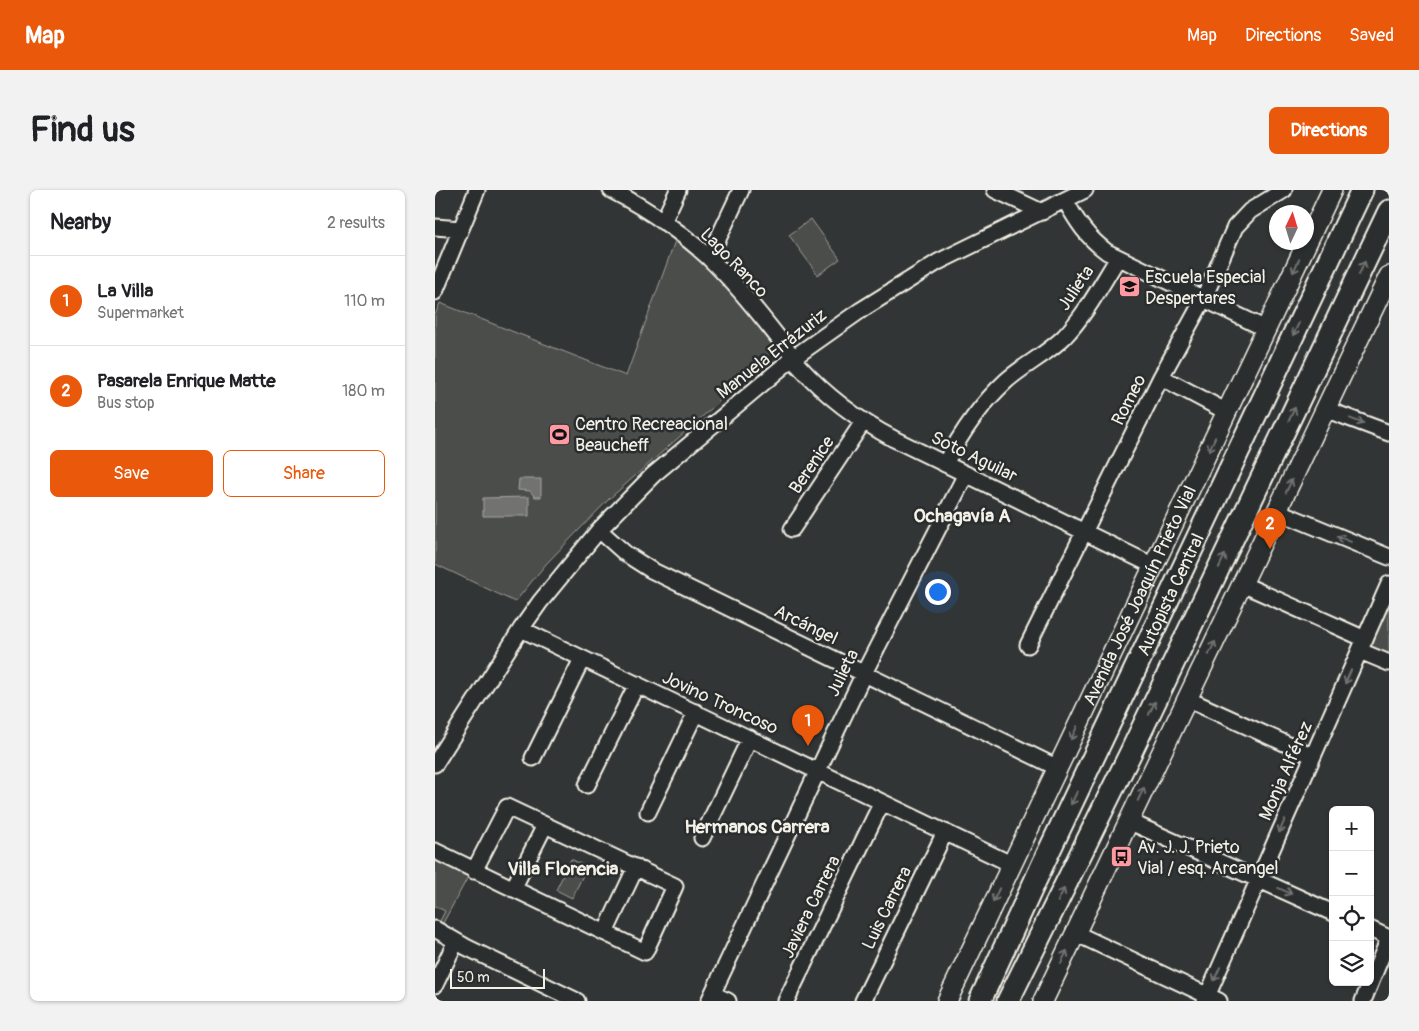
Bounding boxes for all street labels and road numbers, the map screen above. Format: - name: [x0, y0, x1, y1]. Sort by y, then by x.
- street label: Lago Ranco: [695, 223, 773, 303]
- street label: Julieta: [1053, 261, 1099, 315]
- street label: Manuela Errázuriz: [712, 304, 832, 404]
- street label: Romeo: [1106, 370, 1152, 429]
- street label: Soto Aguilar: [927, 426, 1021, 488]
- street label: Berenice: [784, 432, 840, 498]
- street label: Avenida José Joaquín Prieto Vial: [1078, 482, 1202, 709]
- street label: Autopista Central: [1132, 530, 1209, 659]
- street label: Arcángel: [770, 600, 842, 650]
- street label: Julieta: [822, 646, 864, 700]
- street label: Jovino Troncoso: [658, 666, 782, 740]
- street label: Monja Alférez: [1254, 718, 1318, 824]
- street label: Javiera Carrera: [776, 852, 846, 962]
- street label: Luis Carrera: [857, 863, 917, 953]

